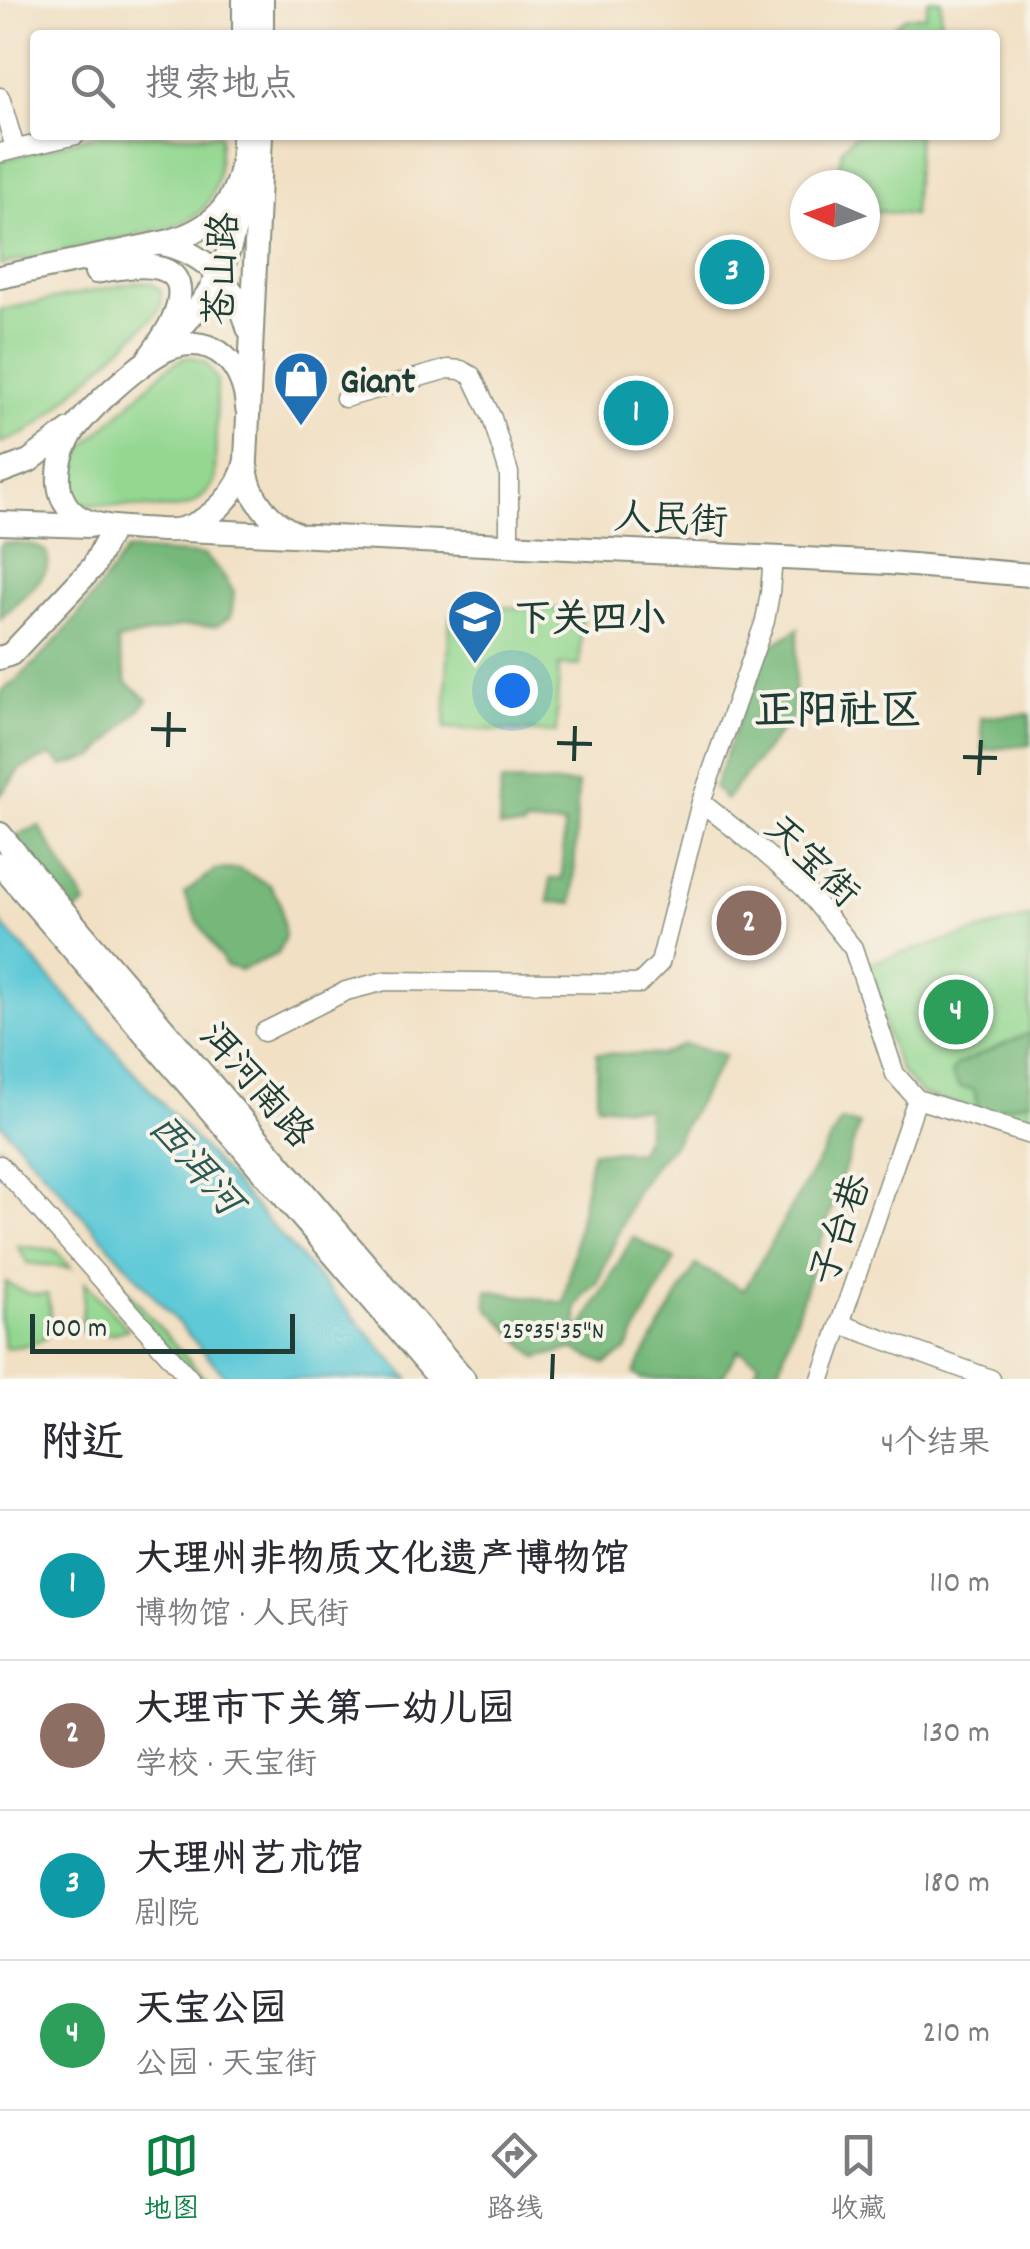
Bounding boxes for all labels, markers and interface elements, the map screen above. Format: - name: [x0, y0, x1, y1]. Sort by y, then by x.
- search box: [30, 30, 1000, 140]
- icon: search: [65, 58, 120, 113]
- text: 搜索地点: [145, 60, 297, 115]
- north arrow: [790, 170, 880, 260]
- street label: 苍山路: [195, 211, 256, 328]
- pin: 3: [700, 234, 764, 310]
- shop icon: Giant: [271, 349, 331, 428]
- place label: Giant: [340, 357, 416, 412]
- pin: 1: [604, 376, 668, 450]
- street label: 人民街: [612, 493, 729, 554]
- school or university icon: 下关四小: [445, 587, 505, 666]
- place label: 下关四小: [514, 595, 666, 650]
- your location: [487, 665, 538, 716]
- district label: 正阳社区: [754, 685, 922, 745]
- street label: 天宝街: [749, 805, 869, 923]
- pin: 2: [716, 886, 782, 960]
- pin: 4: [924, 974, 988, 1050]
- street label: 洱河南路: [183, 1012, 324, 1163]
- water label: 西洱河: [131, 1103, 257, 1236]
- street label: 子台巷: [800, 1168, 889, 1294]
- scale bar: [30, 1309, 295, 1354]
- text: 100 m: [45, 1311, 107, 1351]
- text: 25°35'35"N: [502, 1315, 604, 1351]
- text: 附近: [40, 1417, 124, 1477]
- text: 4个结果: [881, 1423, 990, 1469]
- text: 大理州非物质文化遗产博物馆: [135, 1535, 629, 1590]
- text: 1: [69, 1562, 76, 1608]
- text: 110 m: [929, 1562, 990, 1608]
- text: 博物馆 · 人民街: [135, 1594, 349, 1640]
- text: 大理市下关第一幼儿园: [135, 1685, 515, 1740]
- text: 2: [66, 1712, 79, 1758]
- text: 130 m: [922, 1712, 990, 1758]
- text: 学校 · 天宝街: [135, 1744, 317, 1790]
- text: 大理州艺术馆: [135, 1835, 363, 1890]
- text: 3: [65, 1862, 80, 1908]
- text: 180 m: [923, 1862, 990, 1908]
- text: 剧院: [135, 1894, 199, 1940]
- text: 天宝公园: [135, 1985, 287, 2040]
- text: 4: [66, 2012, 79, 2058]
- text: 210 m: [922, 2012, 990, 2058]
- text: 公园 · 天宝街: [135, 2044, 317, 2090]
- tab: 地图: [144, 2128, 200, 2232]
- tab: 路线: [487, 2128, 543, 2232]
- tab: 收藏: [830, 2128, 886, 2232]

